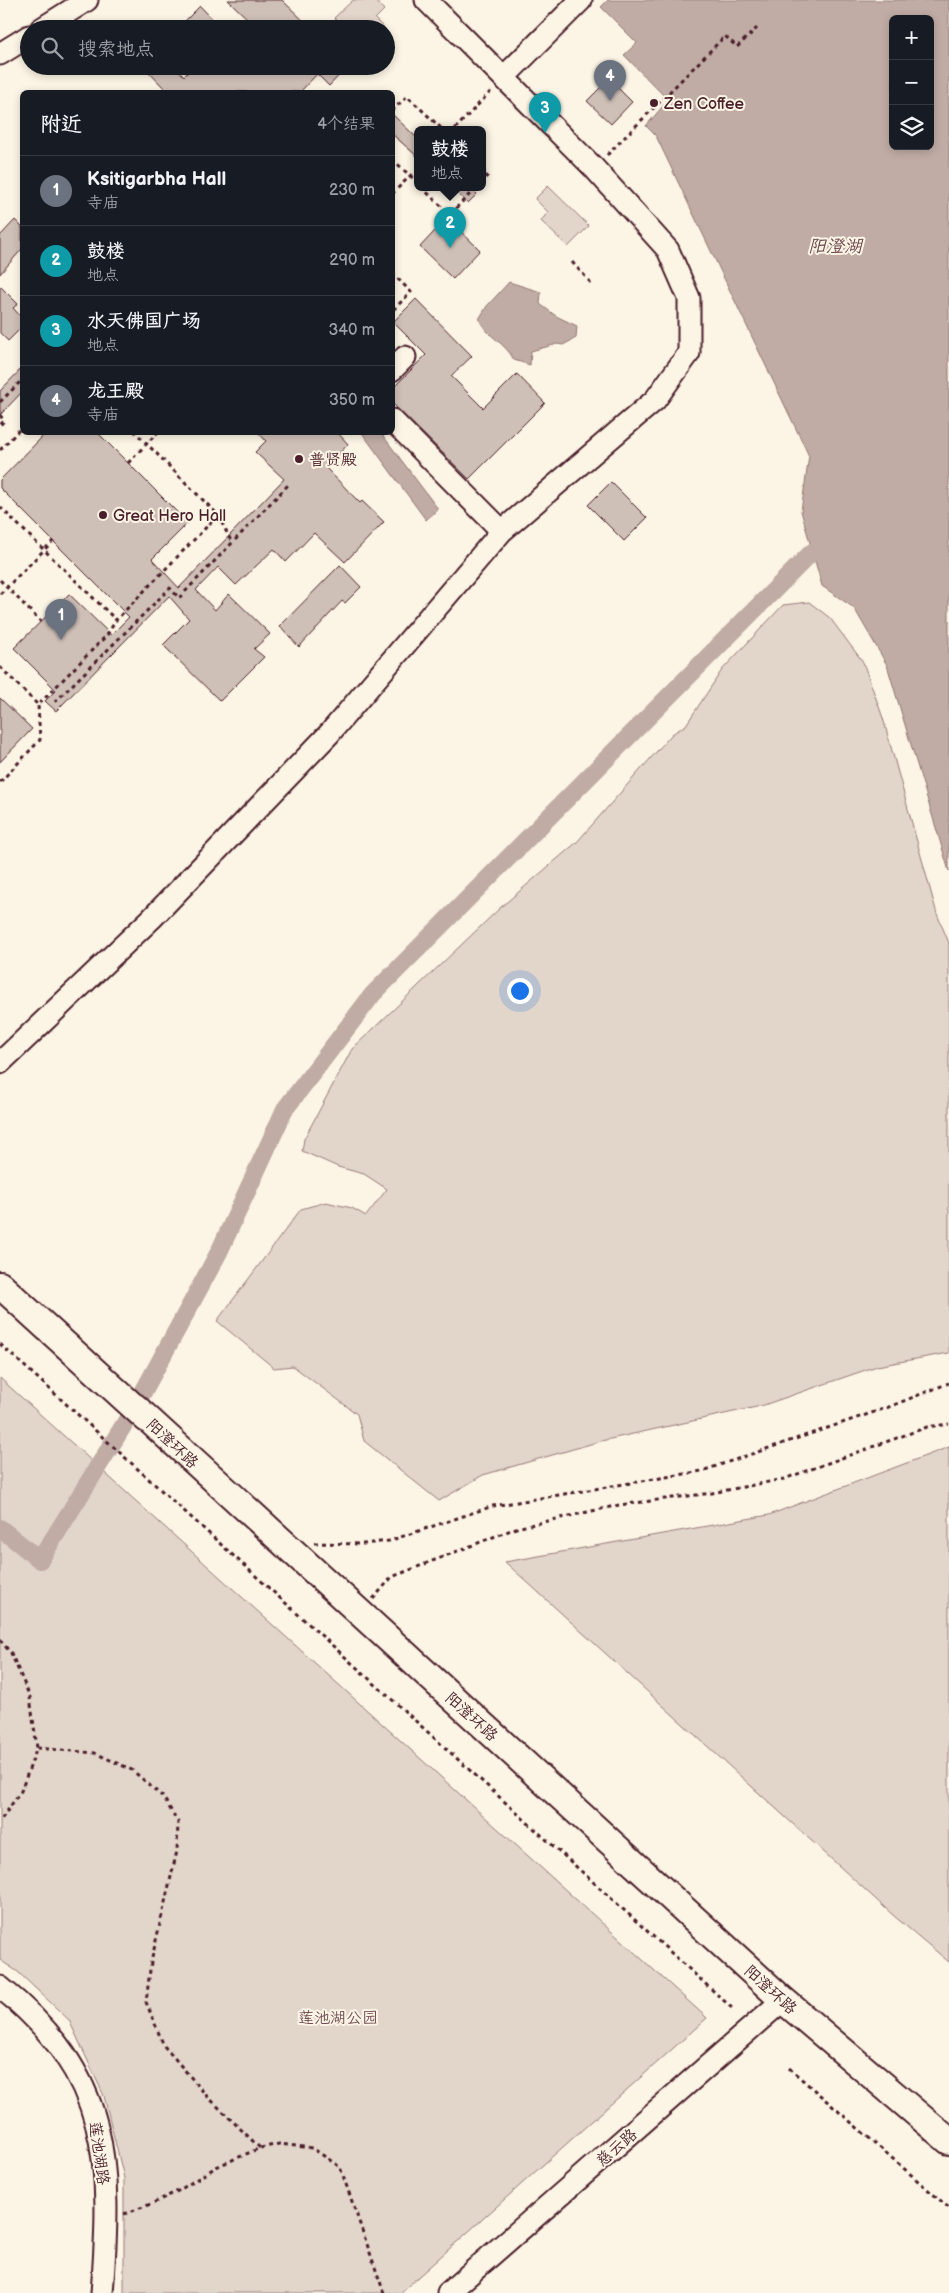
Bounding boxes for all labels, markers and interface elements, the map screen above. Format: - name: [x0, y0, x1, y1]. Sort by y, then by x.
- map controls: [889, 15, 934, 150]
- button: +: [889, 15, 934, 60]
- search box: [20, 20, 395, 75]
- icon: search: [38, 34, 66, 62]
- text: 搜索地点: [78, 38, 154, 61]
- pin: 4: [594, 60, 626, 101]
- button: −: [889, 60, 934, 105]
- pin: 3: [529, 92, 561, 133]
- place label: Zen Coffee: [663, 95, 745, 114]
- marker: Zen Coffee: [648, 97, 660, 109]
- button: layers: [889, 105, 934, 150]
- text: 附近: [40, 112, 82, 137]
- text: 4个结果: [317, 115, 375, 134]
- popup: [414, 126, 486, 191]
- text: 鼓楼: [431, 138, 469, 161]
- text: 地点: [431, 164, 463, 183]
- text: Ksitigarbha Hall: [87, 168, 226, 191]
- text: 1: [53, 181, 59, 200]
- text: 230 m: [329, 181, 375, 200]
- text: 寺庙: [87, 194, 119, 213]
- pin: 2: [434, 207, 466, 248]
- water label: 阳澄湖: [808, 236, 864, 257]
- text: 鼓楼: [87, 240, 125, 263]
- text: 2: [51, 251, 61, 270]
- text: 290 m: [329, 251, 375, 270]
- text: 地点: [87, 266, 119, 285]
- text: 水天佛国广场: [87, 310, 201, 333]
- text: 3: [51, 321, 61, 340]
- text: 340 m: [328, 321, 375, 340]
- text: 地点: [87, 336, 119, 355]
- text: 龙王殿: [87, 380, 144, 403]
- text: 4: [51, 391, 61, 410]
- text: 350 m: [329, 391, 375, 410]
- text: 寺庙: [87, 406, 119, 425]
- place label: 普贤殿: [309, 451, 357, 470]
- marker: 普贤殿: [293, 453, 305, 465]
- place label: Great Hero Hall: [113, 507, 226, 526]
- marker: Great Hero Hall: [97, 509, 109, 521]
- pin: 1: [45, 599, 77, 640]
- your location: [507, 978, 533, 1004]
- street label: 阳澄环路: [142, 1415, 202, 1473]
- street label: 阳澄环路: [441, 1689, 501, 1746]
- street label: 阳澄环路: [740, 1962, 800, 2019]
- park label: 莲池湖公园: [298, 2009, 378, 2028]
- street label: 莲池湖路: [85, 2120, 112, 2186]
- street label: 慈云路: [593, 2125, 641, 2171]

